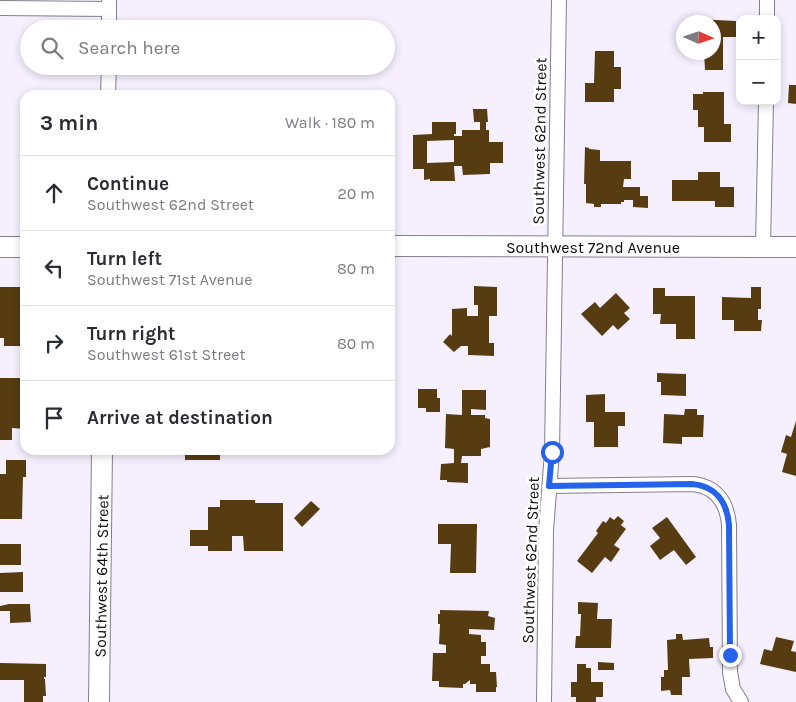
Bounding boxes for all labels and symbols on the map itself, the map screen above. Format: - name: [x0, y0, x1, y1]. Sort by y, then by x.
- north arrow: [676, 15, 721, 60]
- street label: Southwest 62nd Street: [529, 57, 550, 225]
- street label: Southwest 72nd Avenue: [506, 238, 680, 257]
- route start: [541, 441, 564, 464]
- street label: Southwest 62nd Street: [518, 476, 543, 644]
- street label: Southwest 64th Street: [91, 494, 112, 658]
- route end: [719, 644, 742, 667]

